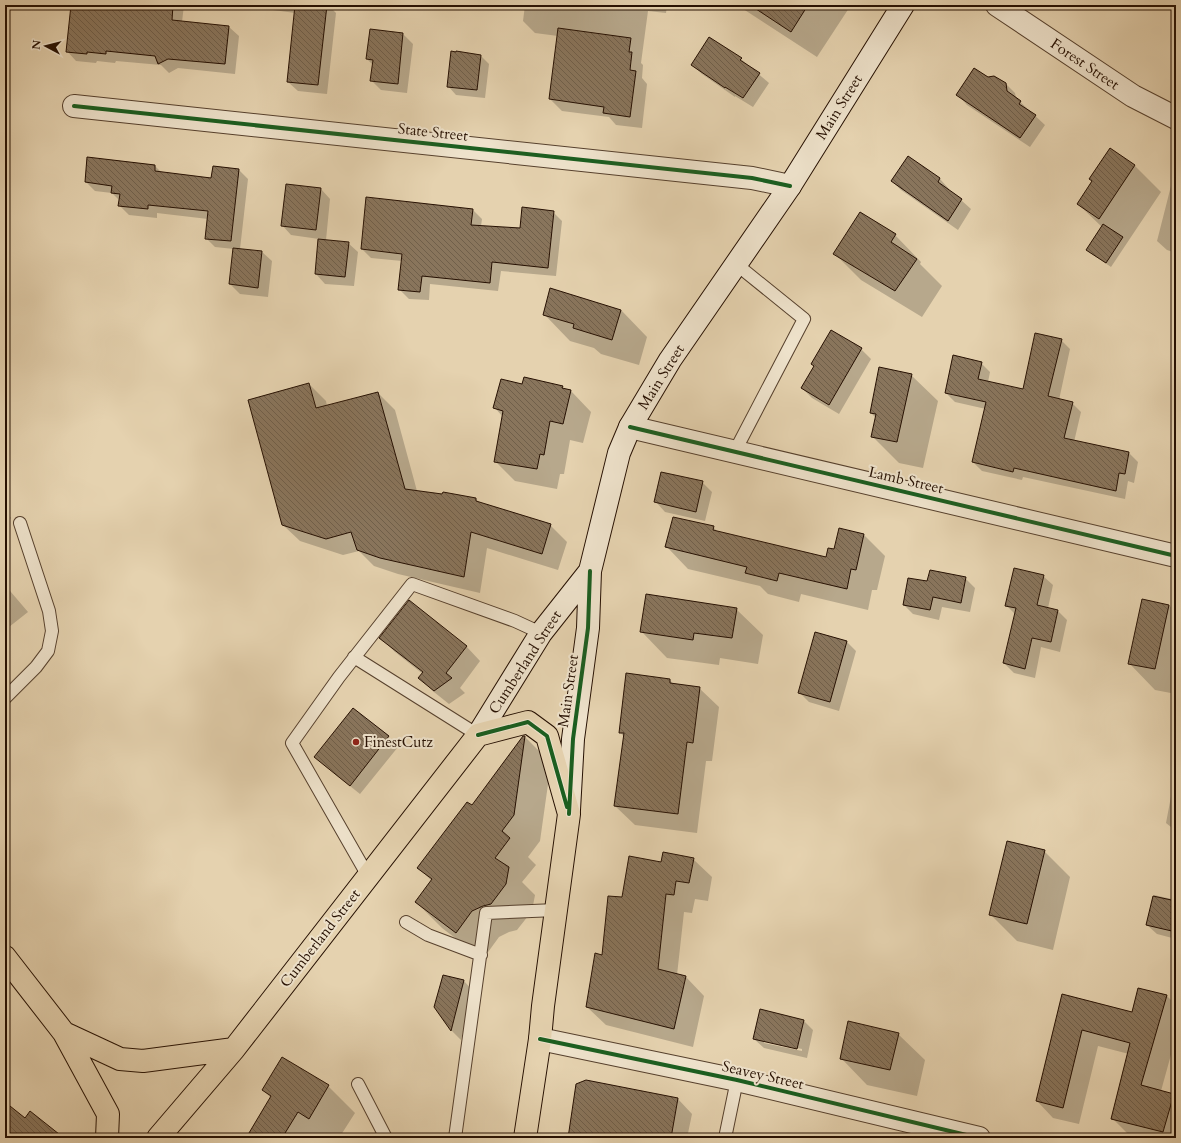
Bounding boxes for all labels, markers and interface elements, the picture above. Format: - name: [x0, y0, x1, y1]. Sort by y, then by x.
- north arrow: [26, 26, 66, 66]
- street label: Forest Street: [1047, 34, 1123, 94]
- text: N: [29, 39, 45, 50]
- street label: Main Street: [811, 70, 867, 143]
- street label: State Street: [397, 118, 469, 146]
- street label: Main Street: [633, 340, 689, 413]
- street label: Lamb Street: [867, 462, 946, 498]
- street label: Cumberland Street: [484, 606, 566, 718]
- street label: Main Street: [553, 653, 583, 729]
- place label: FinestCutz: [364, 732, 433, 752]
- marker: FinestCutz: [351, 737, 361, 747]
- street label: Cumberland Street: [275, 885, 365, 991]
- street label: Seavey Street: [720, 1056, 806, 1094]

